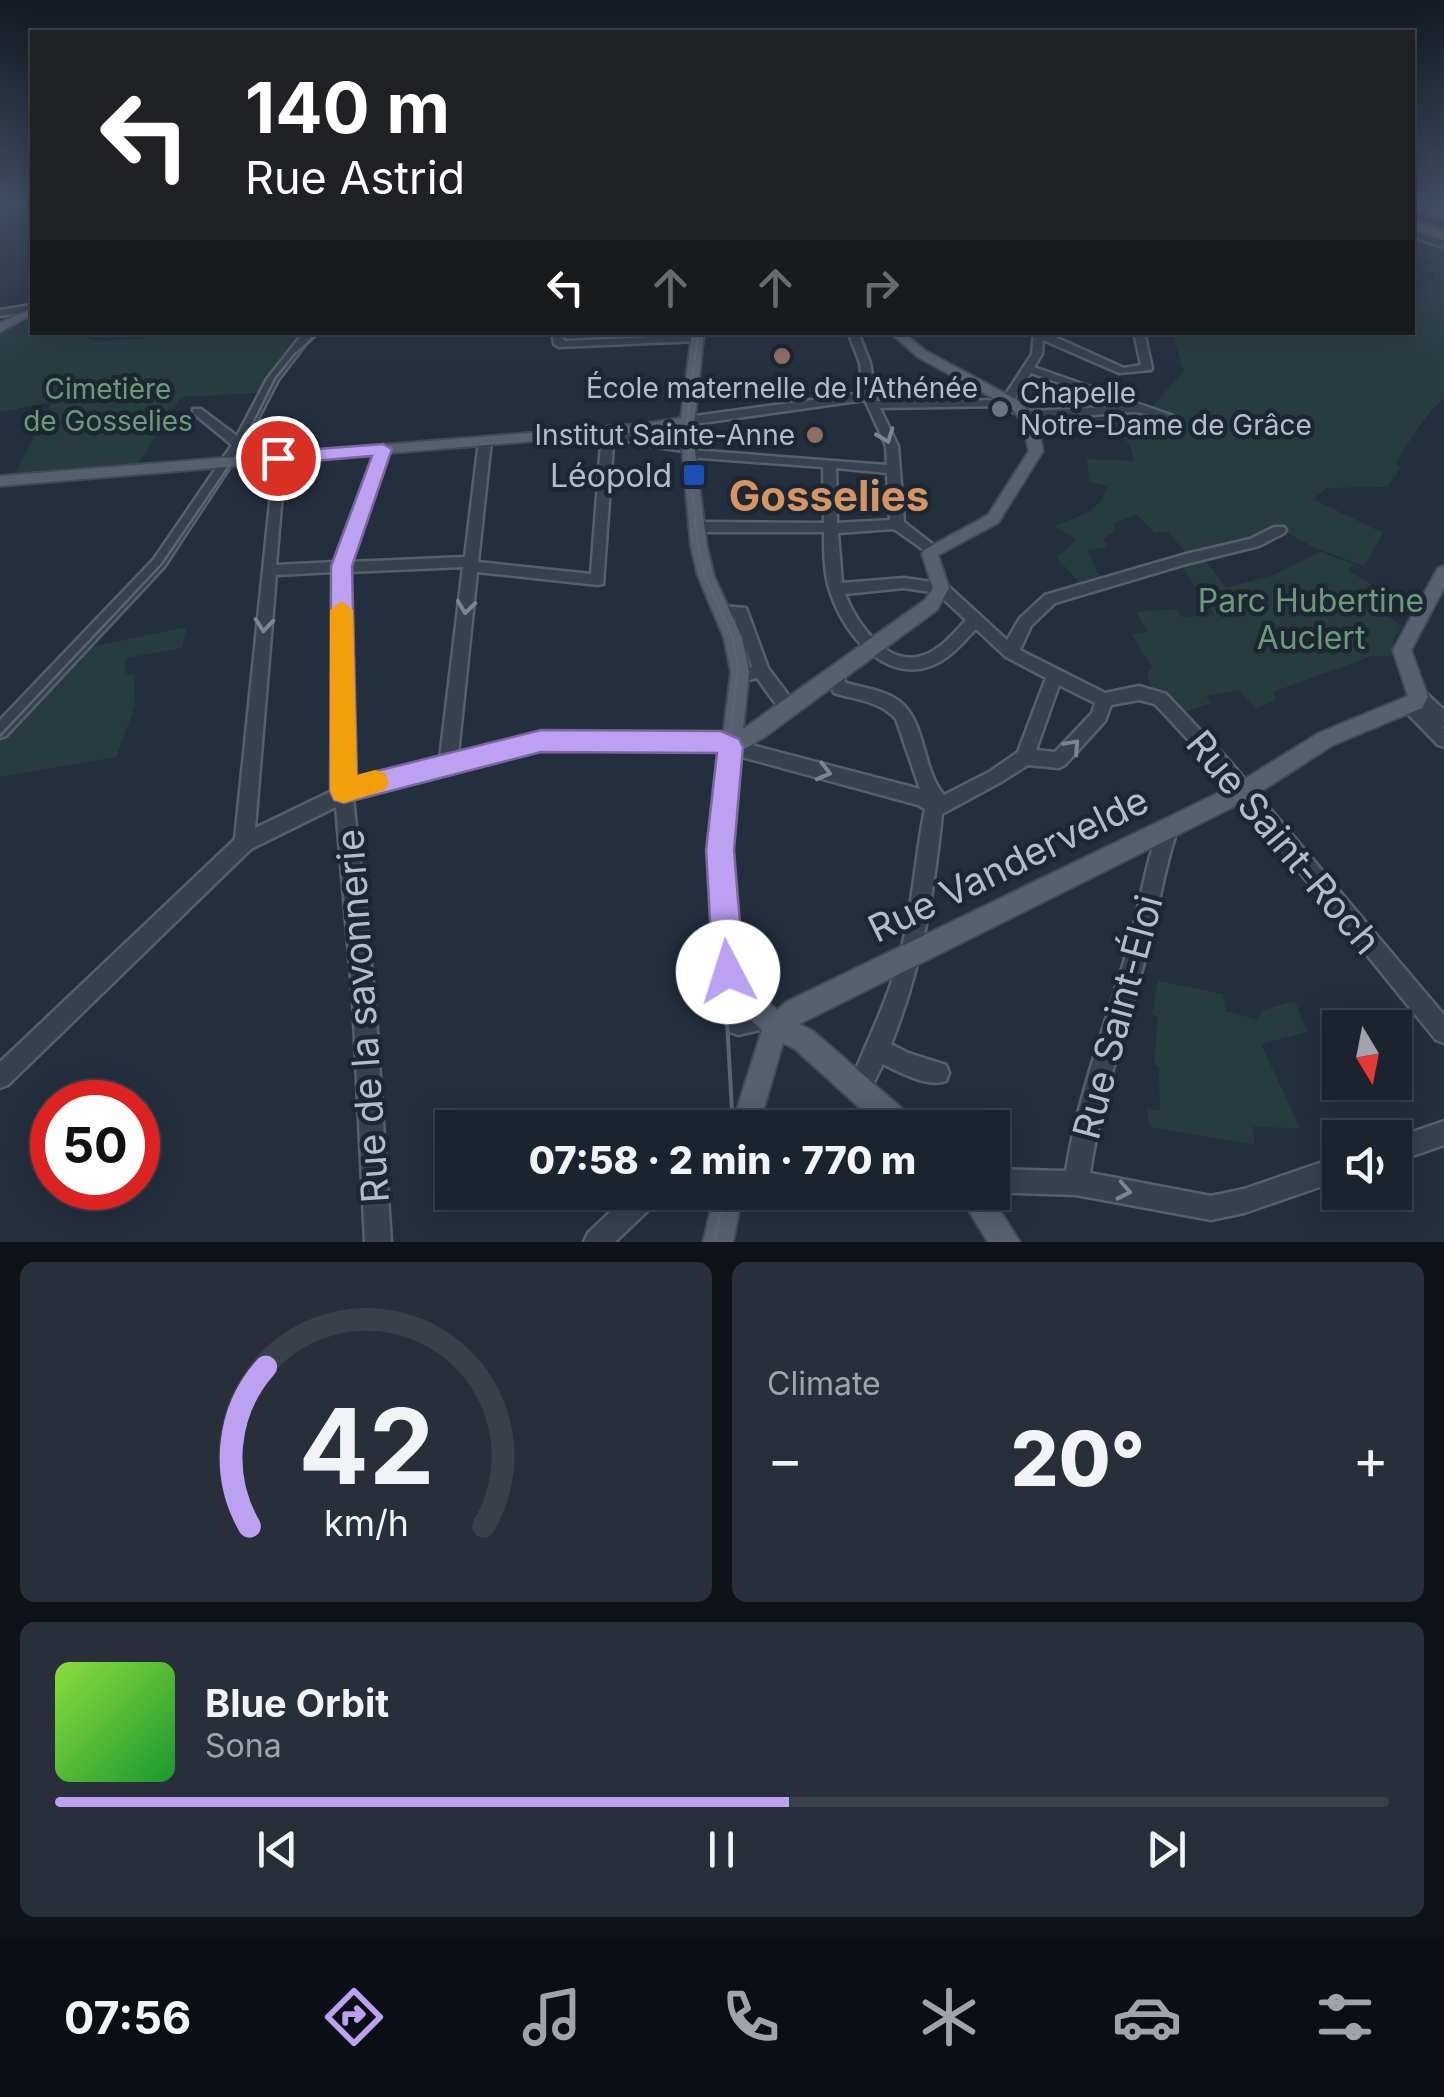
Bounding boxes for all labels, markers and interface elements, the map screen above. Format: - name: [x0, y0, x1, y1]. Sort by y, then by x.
- text: 140 m: [245, 65, 450, 150]
- icon: left: [80, 70, 210, 200]
- text: Rue Astrid: [245, 150, 465, 205]
- icon: left: [538, 260, 593, 315]
- icon: ahead: [643, 260, 698, 315]
- icon: ahead: [748, 260, 803, 315]
- icon: right: [853, 260, 908, 315]
- marker: École maternelle de l'Athénée: [771, 345, 793, 367]
- place label: École maternelle de l'Athénée: [586, 370, 978, 405]
- park label: Cimetière de Gosselies: [23, 372, 193, 438]
- place label: Chapelle Notre-Dame de Grâce: [1020, 376, 1312, 442]
- marker: Chapelle Notre-Dame de Grâce: [989, 398, 1011, 420]
- pin: [236, 416, 321, 501]
- place label: Institut Sainte-Anne: [535, 418, 795, 452]
- marker: Institut Sainte-Anne: [804, 424, 826, 446]
- one-way arrow: [874, 426, 894, 444]
- icon: arrive: [251, 431, 306, 486]
- place label: Léopold: [550, 456, 672, 495]
- marker: Léopold: [681, 462, 707, 488]
- district label: Gosselies: [729, 470, 929, 521]
- park label: Parc Hubertine Auclert: [1198, 581, 1424, 657]
- one-way arrow: [456, 600, 477, 616]
- one-way arrow: [253, 617, 275, 633]
- street label: Rue Saint-Roch: [1177, 721, 1391, 963]
- one-way arrow: [1062, 739, 1080, 757]
- one-way arrow: [815, 761, 832, 782]
- street label: Rue Vandervelde: [861, 776, 1155, 952]
- street label: Rue de la savonnerie: [326, 828, 398, 1204]
- street label: Rue Saint-Éloi: [1062, 890, 1172, 1144]
- position arrow: [676, 920, 780, 1024]
- north arrow: [1322, 1010, 1412, 1100]
- map controls: [1322, 1010, 1412, 1210]
- speed limit sign: 50: [30, 1080, 160, 1210]
- button: sound: [1322, 1120, 1412, 1210]
- text: 07:58 · 2 min · 770 m: [529, 1137, 916, 1183]
- one-way arrow: [1116, 1180, 1132, 1201]
- text: Climate: [767, 1364, 881, 1403]
- text: 42: [298, 1383, 434, 1509]
- text: 20°: [1011, 1413, 1145, 1504]
- text: −: [767, 1426, 803, 1492]
- text: +: [1353, 1426, 1389, 1492]
- text: km/h: [324, 1501, 408, 1545]
- text: Blue Orbit: [205, 1680, 389, 1726]
- text: Sona: [205, 1726, 282, 1765]
- icon: previous: [250, 1822, 305, 1877]
- icon: pause: [694, 1822, 749, 1877]
- icon: next: [1139, 1822, 1194, 1877]
- icon: directions: [319, 1982, 389, 2052]
- icon: music: [517, 1982, 587, 2052]
- icon: phone: [716, 1982, 786, 2052]
- icon: climate: [914, 1982, 984, 2052]
- icon: car: [1112, 1982, 1182, 2052]
- icon: filters: [1310, 1982, 1380, 2052]
- text: 07:56: [64, 1990, 191, 2045]

